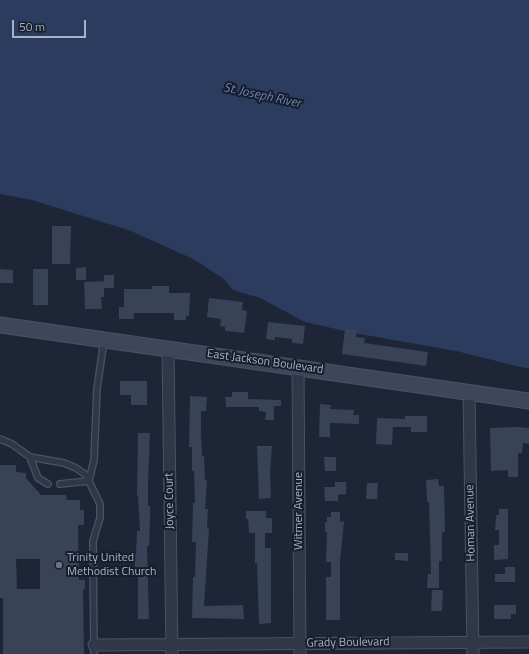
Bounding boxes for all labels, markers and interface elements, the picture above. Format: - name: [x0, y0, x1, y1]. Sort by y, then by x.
- scale bar: [14, 12, 88, 38]
- text: 50 m: [19, 17, 45, 36]
- water label: St. Joseph River: [222, 80, 302, 112]
- street label: East Jackson Boulevard: [206, 347, 324, 377]
- street label: Witmer Avenue: [292, 472, 306, 550]
- street label: Joyce Court: [162, 473, 178, 529]
- street label: Homan Avenue: [463, 484, 479, 562]
- place label: Trinity United Methodist Church: [67, 551, 156, 579]
- marker: Trinity United Methodist Church: [54, 560, 64, 570]
- street label: Grady Boulevard: [306, 635, 390, 651]

